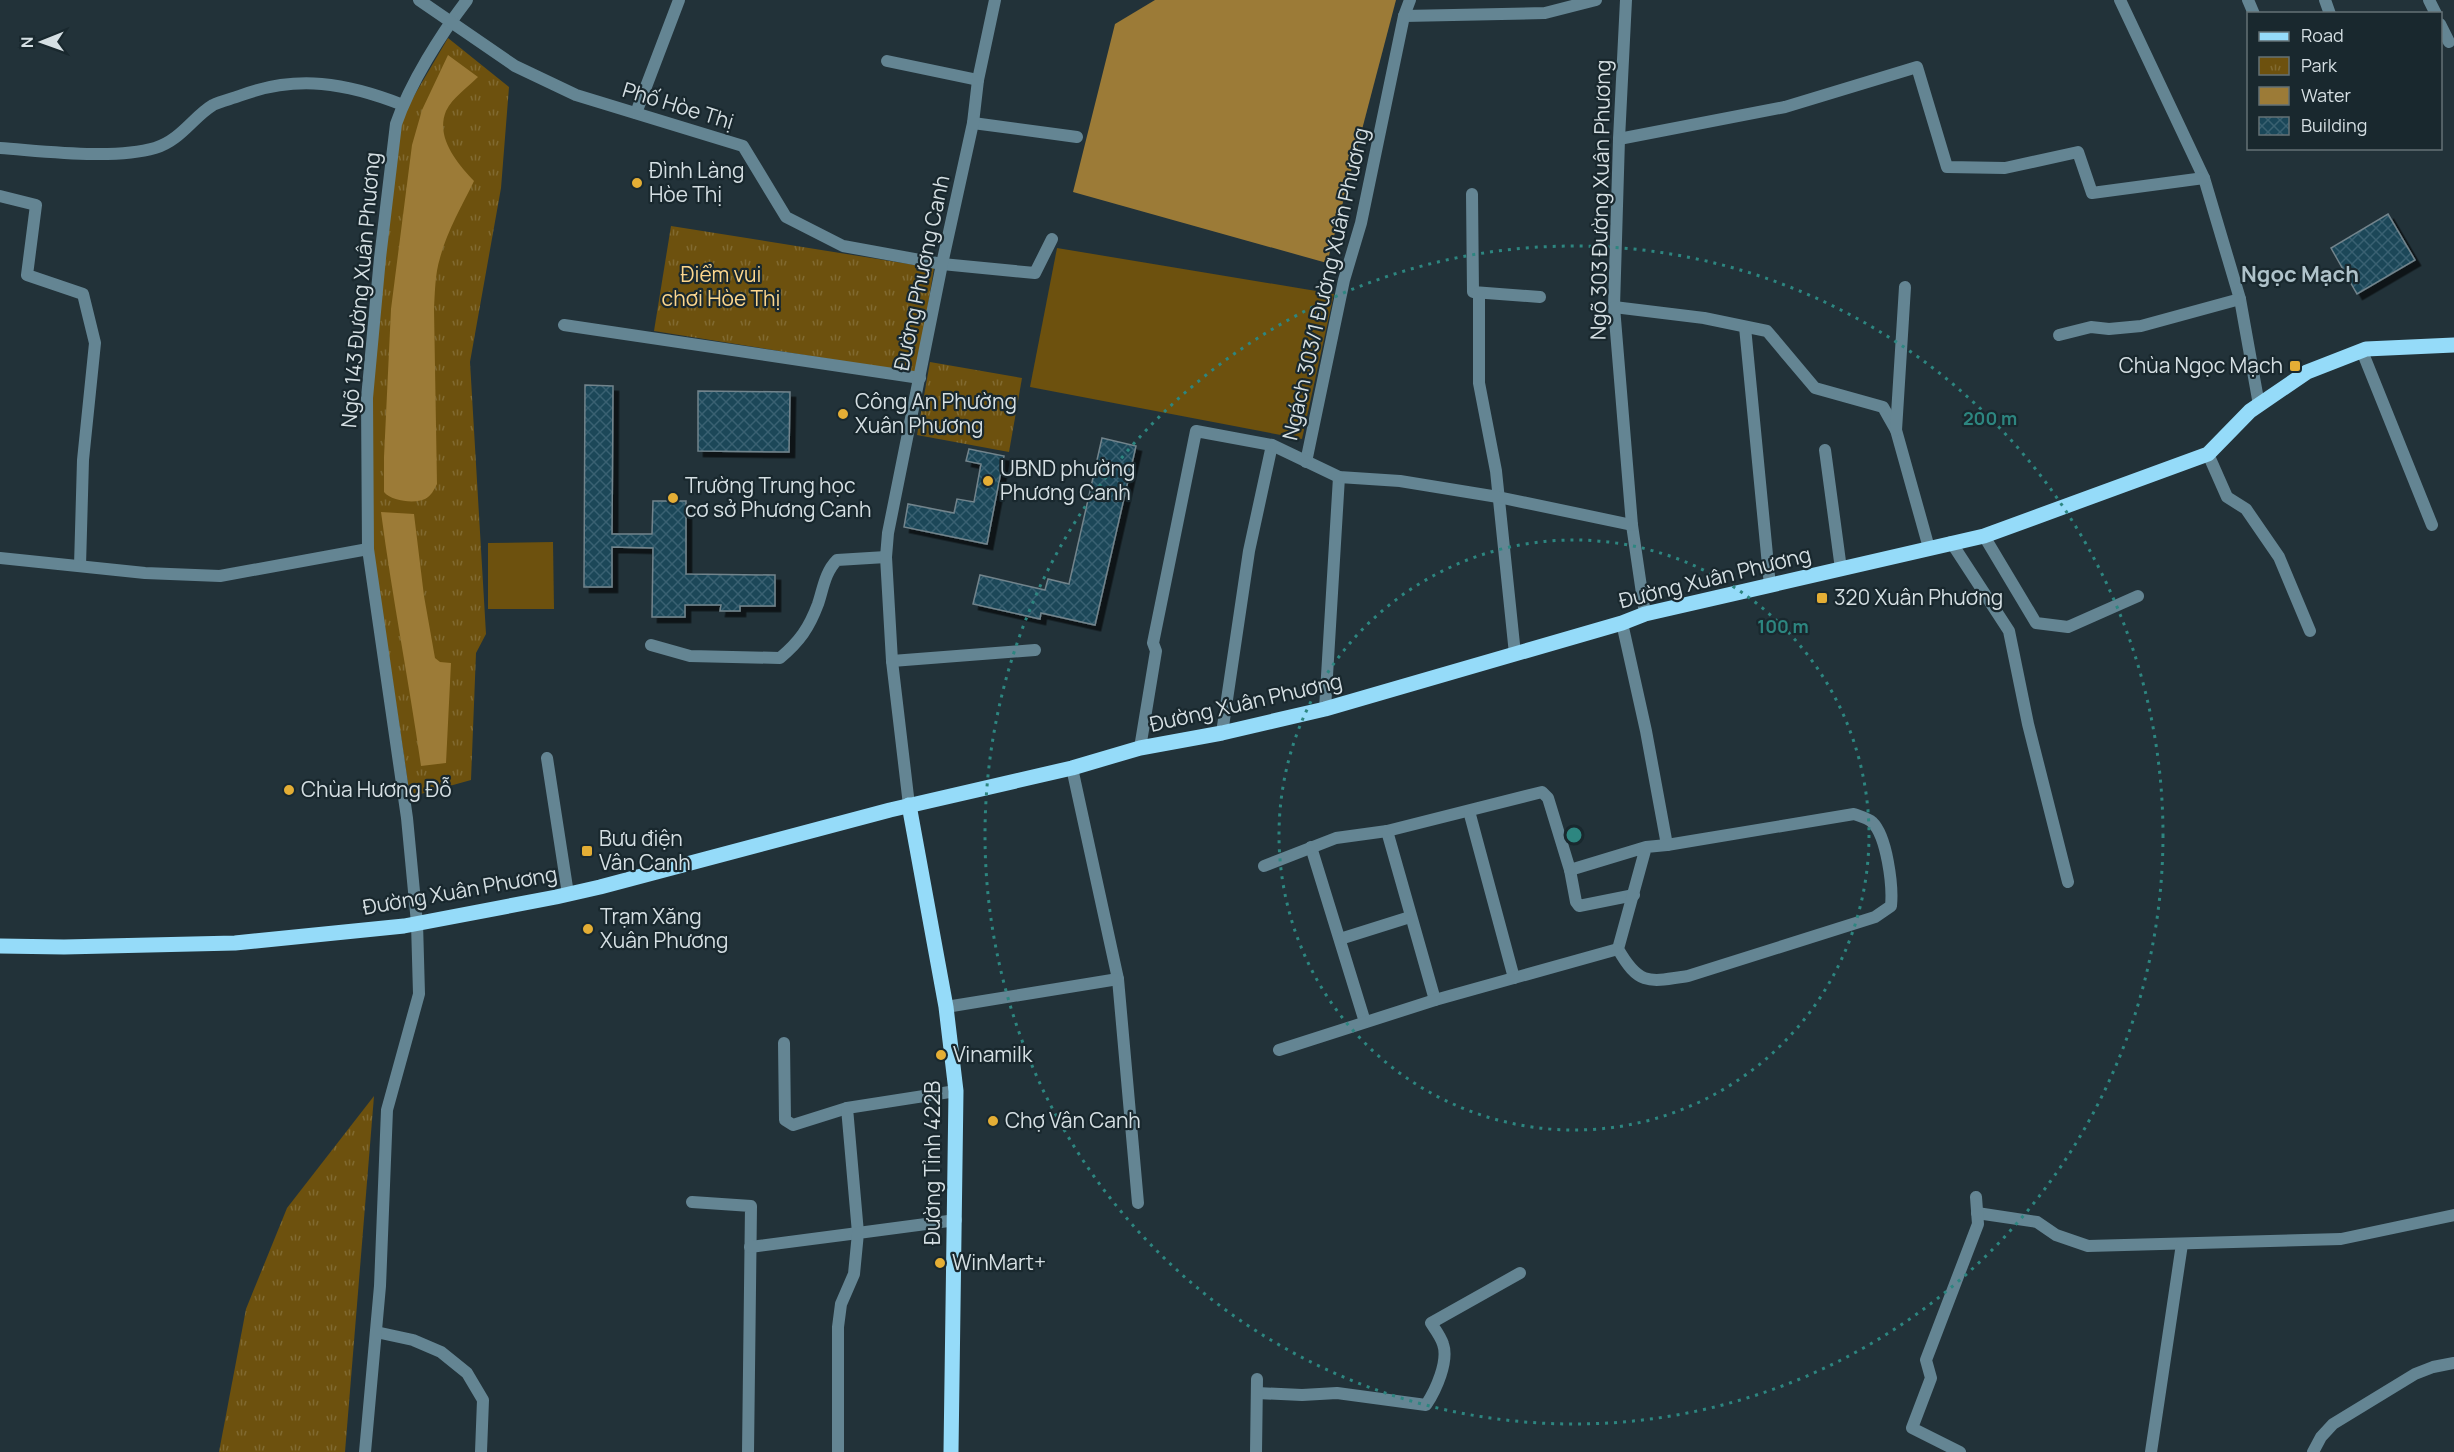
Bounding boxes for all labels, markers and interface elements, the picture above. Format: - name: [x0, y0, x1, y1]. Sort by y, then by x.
- north arrow: [12, 12, 72, 72]
- legend: [2247, 12, 2442, 150]
- text: Road: [2301, 23, 2344, 47]
- text: N: [16, 36, 38, 48]
- text: Park: [2301, 53, 2338, 77]
- street label: Ngõ 303 Đường Xuân Phương: [1584, 60, 1616, 340]
- street label: Phố Hòe Thị: [619, 75, 737, 135]
- text: Water: [2301, 83, 2351, 107]
- text: Building: [2301, 113, 2367, 137]
- street label: Ngách 303/1 Đường Xuân Phương: [1275, 125, 1375, 443]
- street label: Ngõ 143 Đường Xuân Phương: [334, 151, 386, 429]
- place label: Đình Làng Hòe Thị: [649, 156, 744, 208]
- street label: Đường Phương Canh: [887, 172, 955, 373]
- marker: Đình Làng Hòe Thị: [630, 176, 644, 190]
- district label: Ngọc Mạch: [2241, 259, 2359, 289]
- park label: Điểm vui chơi Hòe Thị: [662, 260, 780, 312]
- place label: Chùa Ngọc Mạch: [2119, 351, 2283, 379]
- marker: Chùa Ngọc Mạch: [2288, 359, 2302, 373]
- place label: Công An Phường Xuân Phương: [855, 387, 1017, 439]
- text: 200 m: [1963, 406, 2017, 430]
- marker: Công An Phường Xuân Phương: [836, 407, 850, 421]
- place label: UBND phường Phương Canh: [1000, 454, 1135, 506]
- place label: Trường Trung học cơ sở Phương Canh: [685, 471, 871, 523]
- marker: UBND phường Phương Canh: [981, 474, 995, 488]
- marker: Trường Trung học cơ sở Phương Canh: [666, 491, 680, 505]
- street label: Đường Xuân Phương: [1616, 540, 1814, 614]
- place label: 320 Xuân Phương: [1834, 583, 2003, 611]
- marker: 320 Xuân Phương: [1815, 591, 1829, 605]
- text: 100 m: [1757, 614, 1809, 638]
- street label: Đường Xuân Phương: [1147, 666, 1345, 738]
- place label: Chùa Hương Đỗ: [301, 775, 452, 803]
- marker: Chùa Hương Đỗ: [282, 783, 296, 797]
- place label: Bưu điện Vân Canh: [599, 824, 691, 876]
- centre of rings: [1564, 825, 1584, 845]
- marker: Bưu điện Vân Canh: [580, 844, 594, 858]
- street label: Đường Xuân Phương: [360, 859, 559, 921]
- place label: Trạm Xăng Xuân Phương: [600, 902, 729, 954]
- marker: Trạm Xăng Xuân Phương: [581, 922, 595, 936]
- place label: Vinamilk: [953, 1040, 1033, 1068]
- marker: Vinamilk: [934, 1048, 948, 1062]
- street label: Đường Tỉnh 422B: [918, 1081, 946, 1245]
- place label: Chợ Vân Canh: [1005, 1106, 1141, 1134]
- marker: Chợ Vân Canh: [986, 1114, 1000, 1128]
- place label: WinMart+: [952, 1248, 1046, 1276]
- marker: WinMart+: [933, 1256, 947, 1270]

